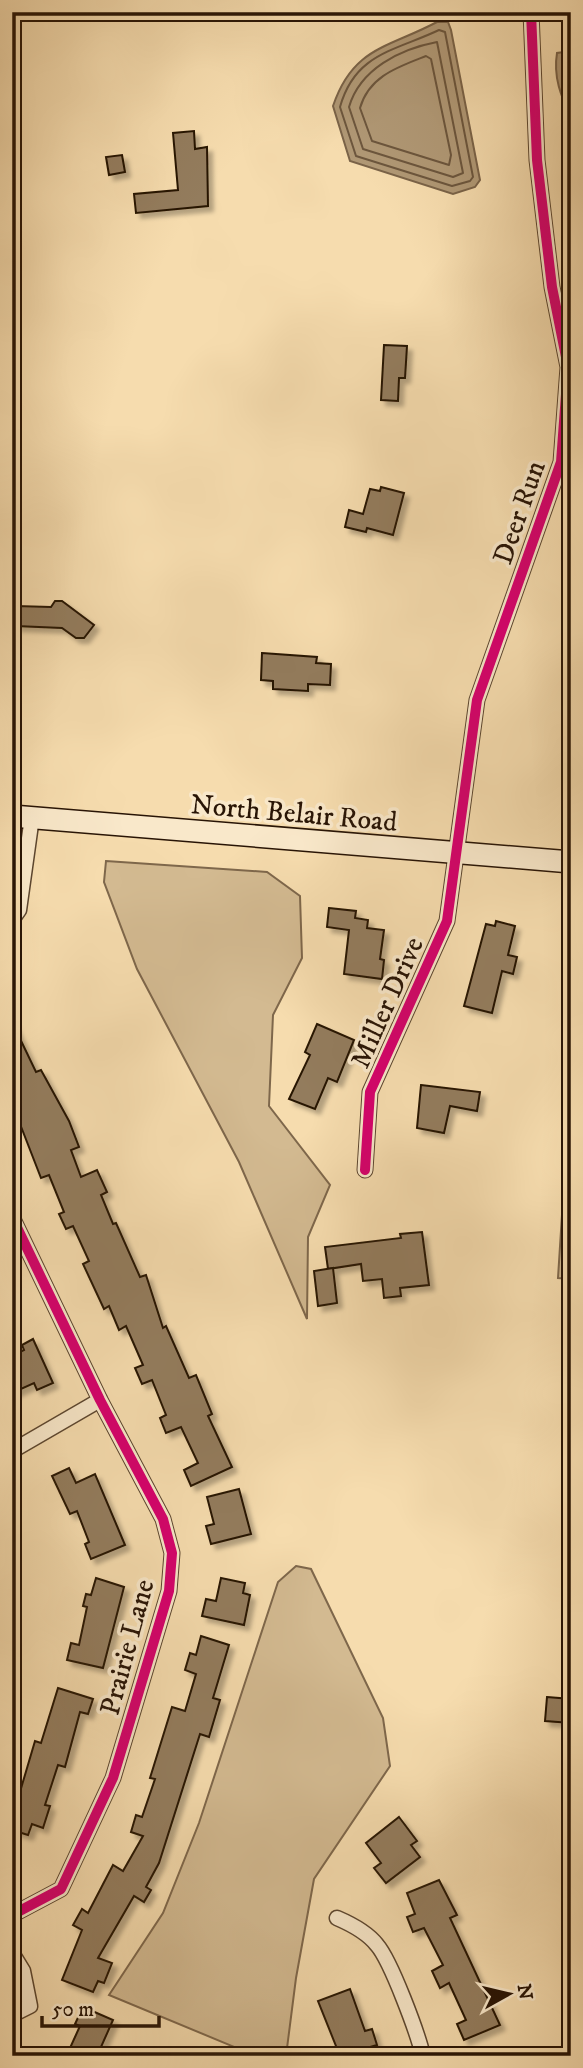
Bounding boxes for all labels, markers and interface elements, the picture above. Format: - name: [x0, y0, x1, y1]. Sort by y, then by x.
- street label: Deer Run: [485, 456, 554, 569]
- street label: North Belair Road: [189, 787, 399, 840]
- street label: Miller Drive: [343, 932, 432, 1074]
- street label: Prairie Lane: [93, 1576, 162, 1719]
- north arrow: [475, 1960, 544, 2030]
- text: N: [512, 1983, 537, 2002]
- scale bar: [42, 1984, 159, 2028]
- text: 50 m: [52, 1997, 94, 2023]

